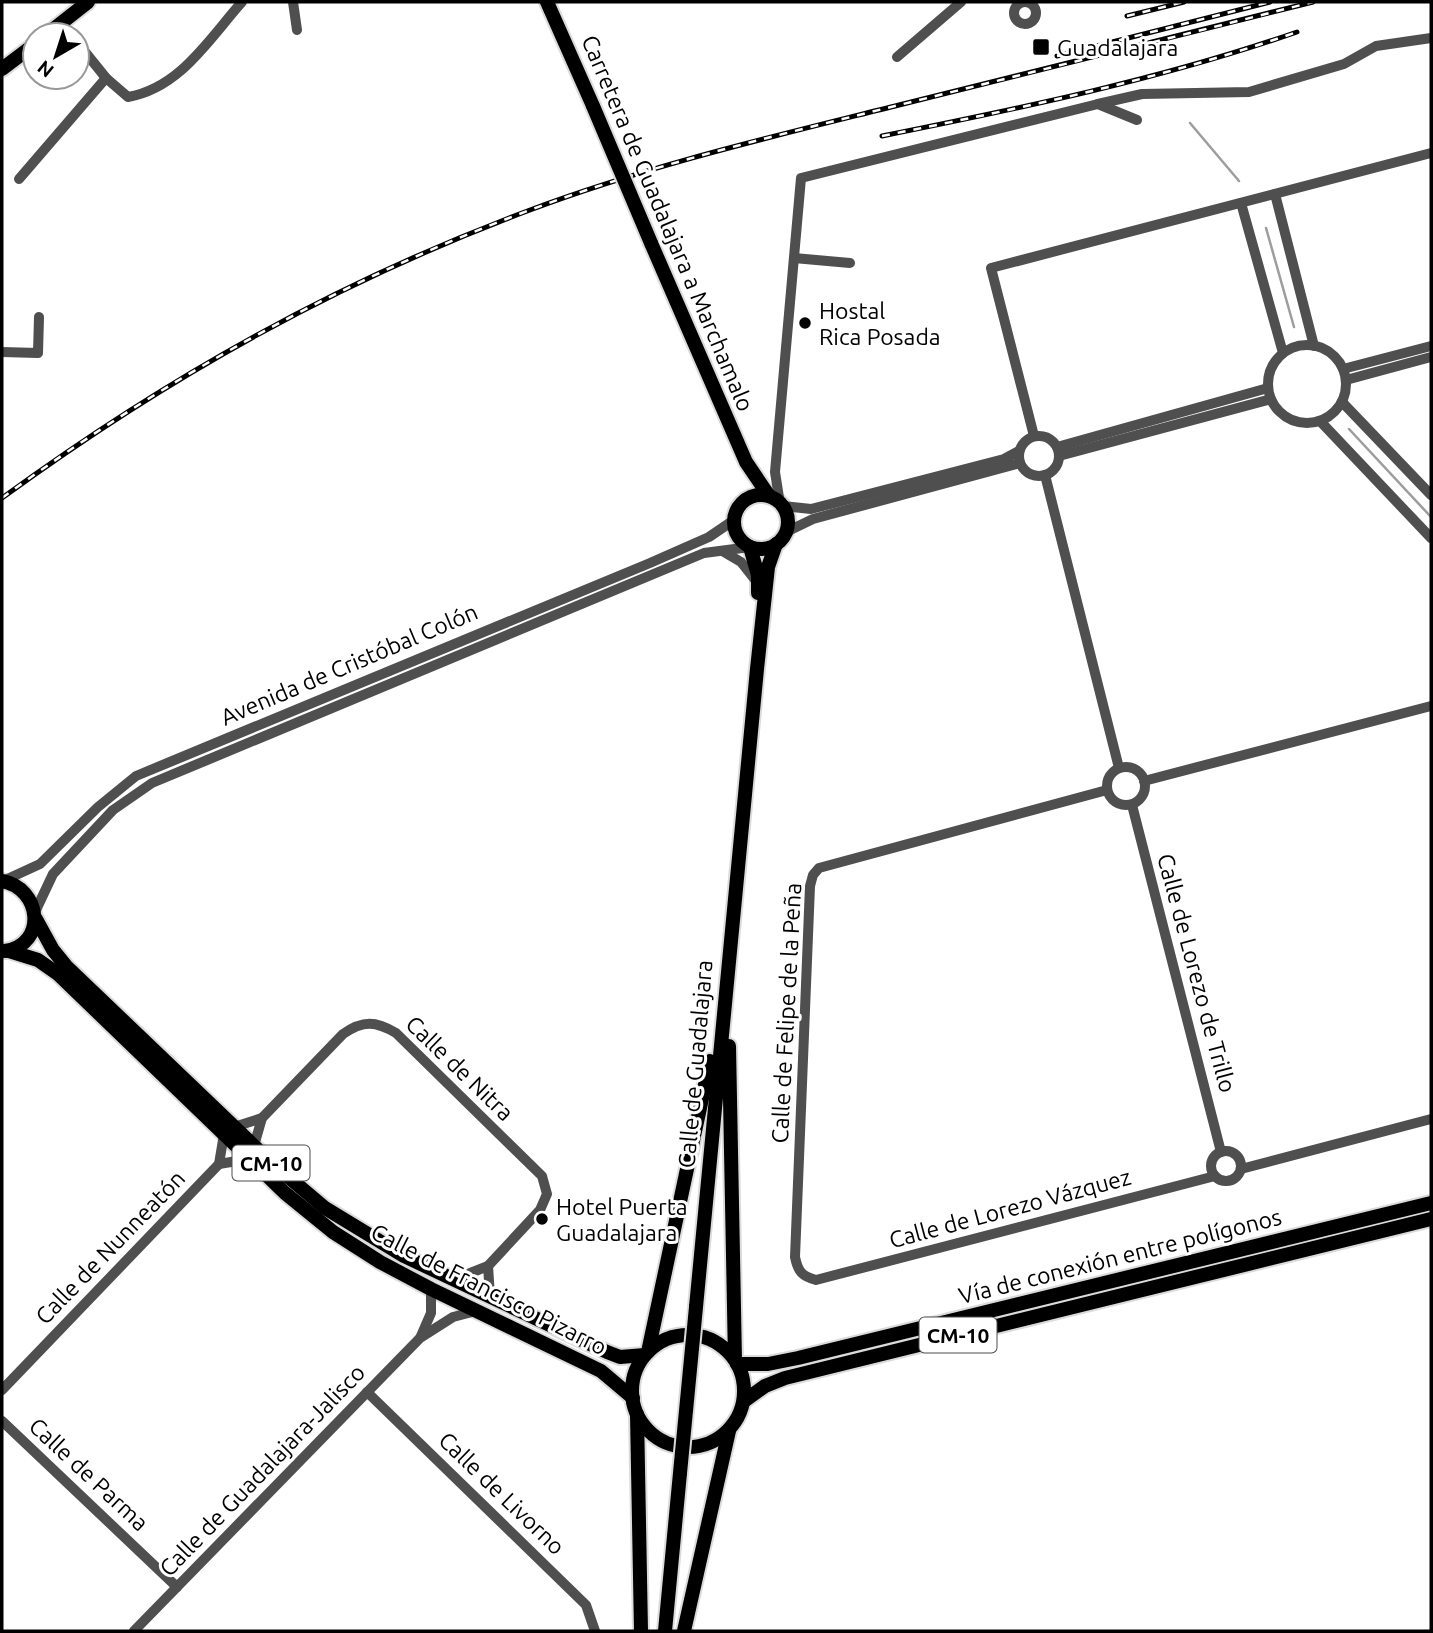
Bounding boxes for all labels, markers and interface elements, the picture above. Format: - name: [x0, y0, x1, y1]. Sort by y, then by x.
- north arrow: [21, 21, 91, 91]
- street label: Carretera de Guadalajara a Marchamalo: [577, 31, 759, 415]
- place label: Guadalajara: [1057, 35, 1178, 60]
- marker: Guadalajara: [1031, 37, 1051, 57]
- text: N: [33, 56, 58, 82]
- place label: Hostal Rica Posada: [819, 298, 941, 349]
- marker: Hostal Rica Posada: [797, 315, 813, 331]
- street label: Avenida de Cristóbal Colón: [217, 598, 481, 730]
- street label: Calle de Lorezo de Trillo: [1153, 851, 1241, 1095]
- street label: Calle de Felipe de la Peña: [767, 882, 805, 1144]
- street label: Calle de Guadalajara: [673, 959, 717, 1169]
- street label: Calle de Nitra: [401, 1011, 519, 1125]
- road number: CM-10: [232, 1146, 310, 1180]
- street label: Calle de Lorezo Vázquez: [886, 1164, 1134, 1252]
- street label: Calle de Nunneatón: [30, 1165, 190, 1329]
- place label: Hotel Puerta Guadalajara: [556, 1194, 688, 1245]
- street label: Vía de conexión entre polígonos: [956, 1204, 1284, 1308]
- marker: Hotel Puerta Guadalajara: [534, 1211, 550, 1227]
- street label: Calle de Francisco Pizarro: [367, 1219, 611, 1359]
- road number: CM-10: [920, 1318, 996, 1352]
- street label: Calle de Guadalajara-Jalisco: [154, 1359, 370, 1581]
- street label: Calle de Parma: [24, 1413, 154, 1535]
- street label: Calle de Livorno: [434, 1427, 570, 1559]

